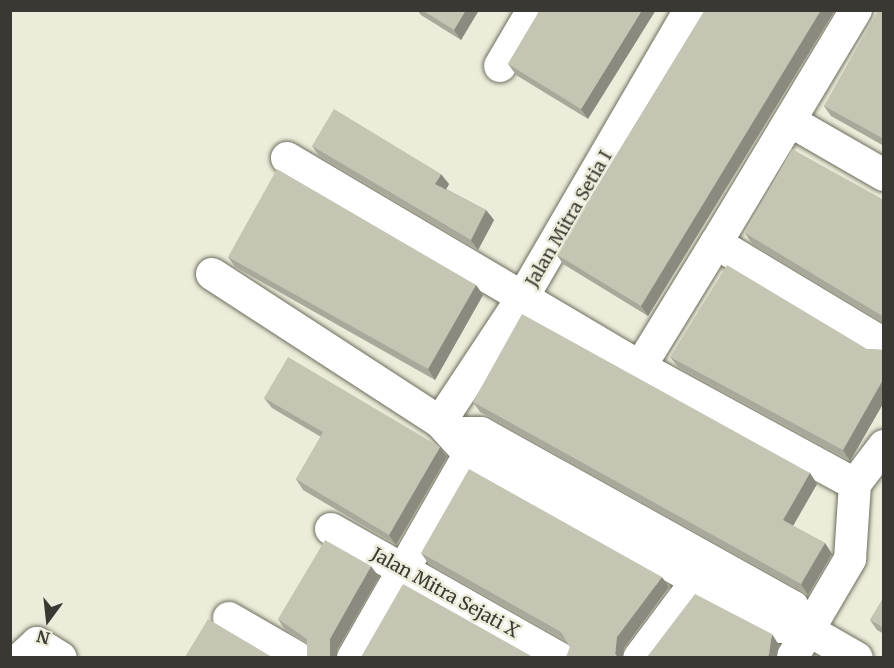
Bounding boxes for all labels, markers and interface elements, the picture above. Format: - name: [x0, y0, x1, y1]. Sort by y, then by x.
- street label: Jalan Mitra Setia I: [521, 147, 617, 291]
- street label: Jalan Mitra Sejati X: [368, 544, 522, 642]
- north arrow: [18, 590, 78, 650]
- text: N: [35, 626, 52, 649]

